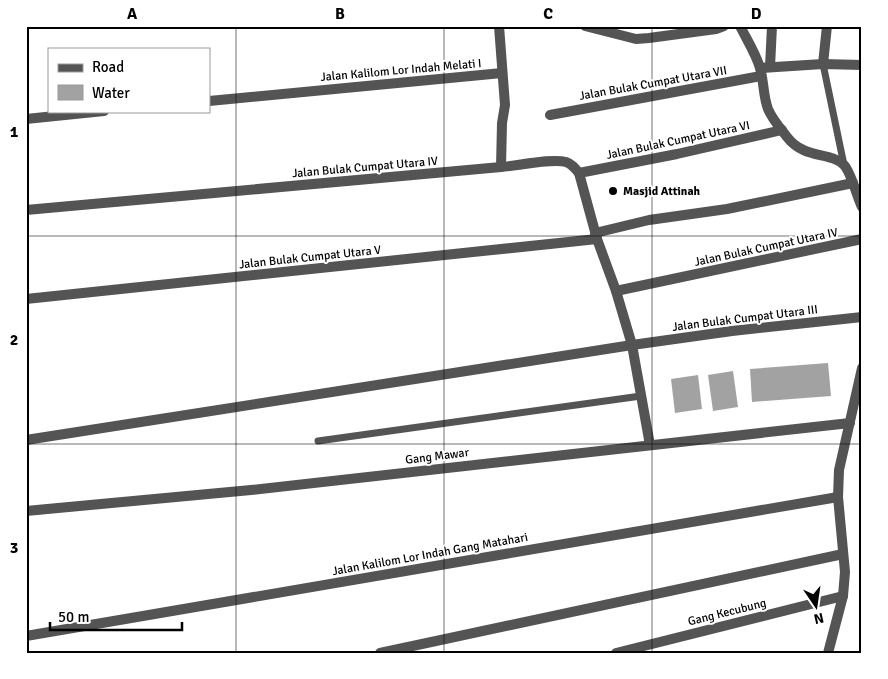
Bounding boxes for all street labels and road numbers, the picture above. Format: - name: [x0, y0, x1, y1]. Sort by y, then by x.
- street label: Jalan Kalilom Lor Indah Melati I: [320, 56, 482, 85]
- street label: Jalan Bulak Cumpat Utara VII: [578, 63, 728, 104]
- street label: Jalan Bulak Cumpat Utara VI: [605, 118, 751, 163]
- street label: Jalan Bulak Cumpat Utara IV: [292, 154, 439, 181]
- street label: Jalan Bulak Cumpat Utara IV: [693, 225, 839, 270]
- street label: Jalan Bulak Cumpat Utara V: [238, 243, 382, 272]
- street label: Jalan Bulak Cumpat Utara III: [671, 302, 819, 335]
- street label: Gang Mawar: [404, 445, 470, 468]
- street label: Jalan Kalilom Lor Indah Gang Matahari: [331, 530, 529, 579]
- street label: Gang Kecubung: [686, 595, 768, 629]

